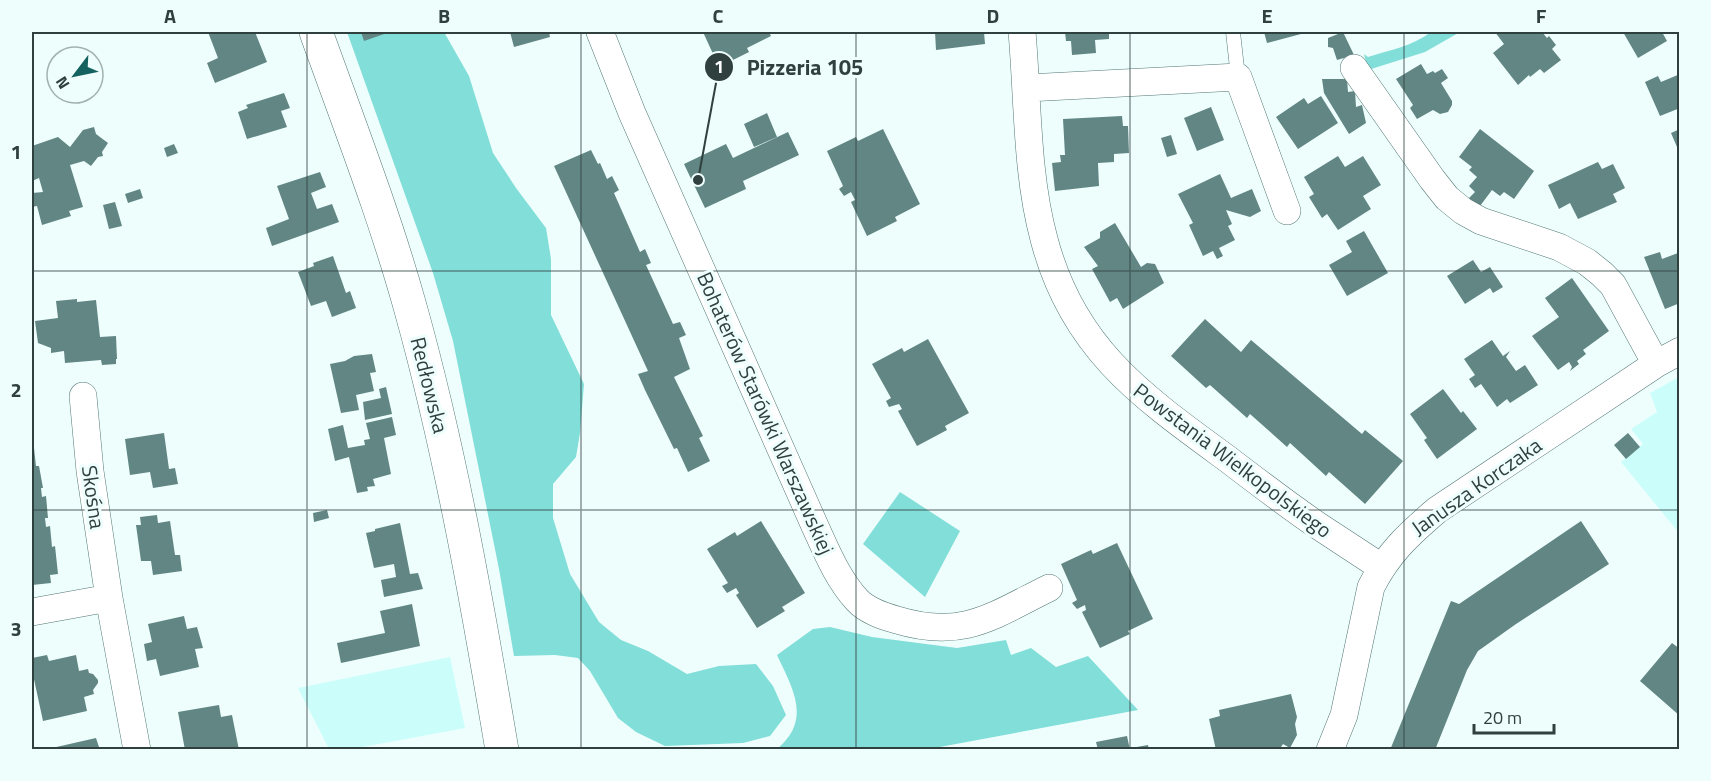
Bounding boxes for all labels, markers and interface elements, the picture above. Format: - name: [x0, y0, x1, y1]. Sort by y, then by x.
- text: A: [164, 0, 176, 31]
- text: B: [438, 0, 450, 31]
- text: C: [713, 0, 724, 31]
- text: D: [987, 0, 999, 31]
- text: E: [1261, 0, 1273, 31]
- text: F: [1536, 0, 1547, 31]
- north arrow: [45, 45, 105, 105]
- callout: Pizzeria 105: [704, 47, 875, 87]
- text: Pizzeria 105: [747, 50, 863, 84]
- text: 1: [714, 53, 724, 80]
- text: N: [49, 72, 75, 94]
- text: 1: [10, 136, 22, 167]
- street label: Bohaterów Starówki Warszawskiej: [689, 267, 843, 559]
- street label: Redłowska: [403, 334, 458, 437]
- text: 2: [10, 374, 22, 405]
- street label: Powstania Wielkopolskiego: [1127, 375, 1339, 545]
- street label: Janusza Korczaka: [1404, 429, 1548, 543]
- street label: Skośna: [74, 463, 114, 531]
- text: 3: [10, 613, 22, 644]
- scale bar: [1474, 697, 1554, 735]
- text: 20 m: [1483, 704, 1522, 731]

